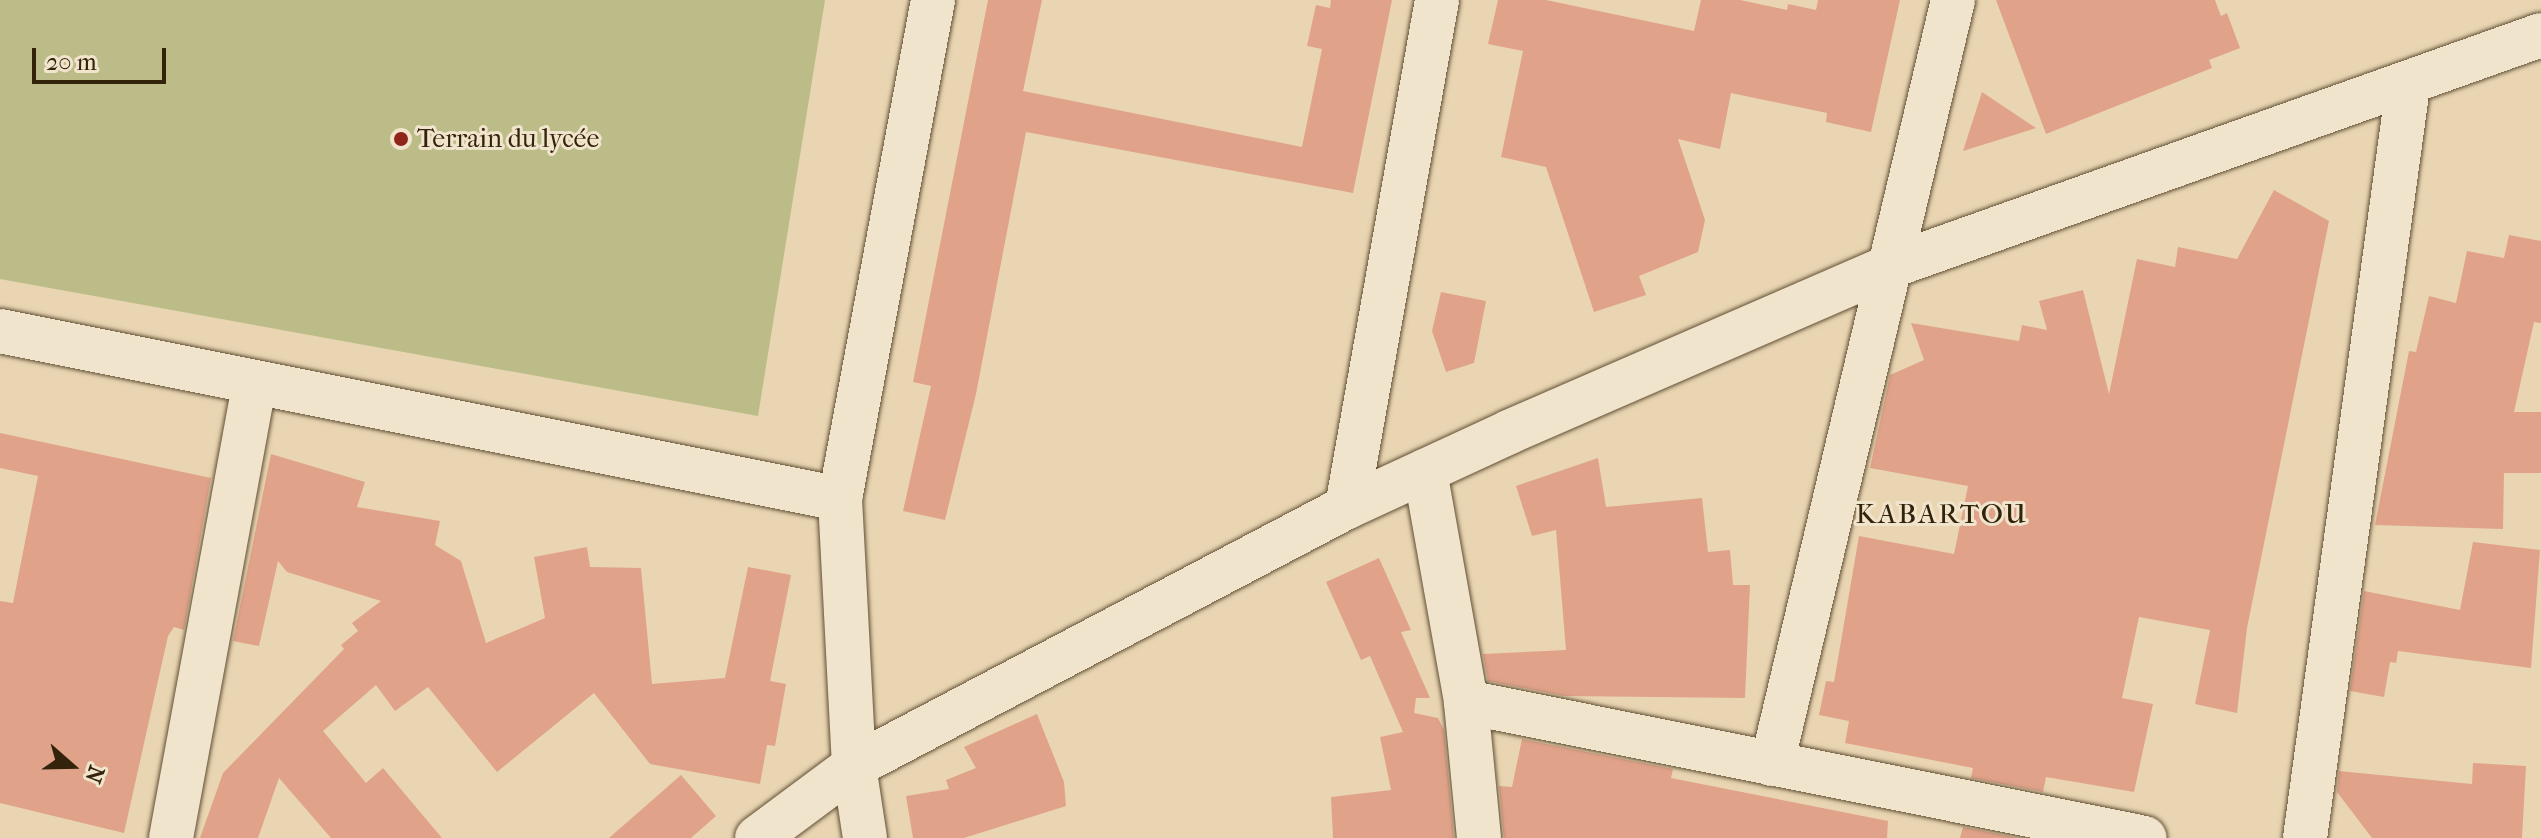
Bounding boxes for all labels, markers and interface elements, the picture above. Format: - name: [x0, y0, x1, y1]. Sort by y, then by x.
- scale bar: [36, 32, 170, 82]
- text: 20 m: [46, 48, 97, 76]
- place label: Terrain du lycée: [417, 123, 599, 155]
- marker: Terrain du lycée: [392, 130, 410, 148]
- district label: KABARTOU: [1856, 497, 2028, 531]
- north arrow: [32, 726, 112, 806]
- text: N: [79, 762, 110, 786]

